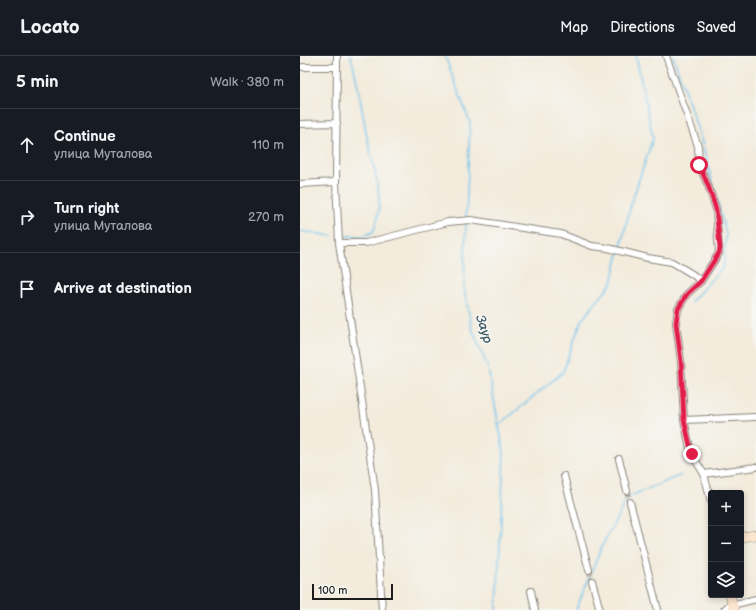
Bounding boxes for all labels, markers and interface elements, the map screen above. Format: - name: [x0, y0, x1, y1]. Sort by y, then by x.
- text: Locato: [20, 16, 80, 39]
- text: Map: [560, 19, 588, 36]
- text: Directions: [610, 19, 675, 36]
- text: Saved: [697, 19, 736, 36]
- text: 5 min: [16, 72, 59, 92]
- text: Walk · 380 m: [210, 74, 284, 90]
- text: Continue: [54, 127, 116, 146]
- icon: ahead: [16, 134, 38, 156]
- text: 110 m: [252, 137, 284, 153]
- text: улица Муталова: [54, 146, 152, 162]
- route start: [690, 156, 708, 174]
- text: Turn right: [54, 199, 119, 218]
- icon: right: [16, 206, 38, 228]
- text: 270 m: [248, 209, 284, 225]
- text: улица Муталова: [54, 218, 152, 234]
- icon: arrive: [16, 278, 38, 300]
- text: Arrive at destination: [54, 279, 192, 298]
- water label: Заур: [472, 313, 496, 346]
- route end: [683, 445, 701, 463]
- map controls: [708, 490, 744, 598]
- button: +: [708, 490, 744, 526]
- button: −: [708, 526, 744, 562]
- button: layers: [708, 562, 744, 598]
- scale bar: [312, 582, 393, 601]
- text: 100 m: [318, 584, 347, 597]

